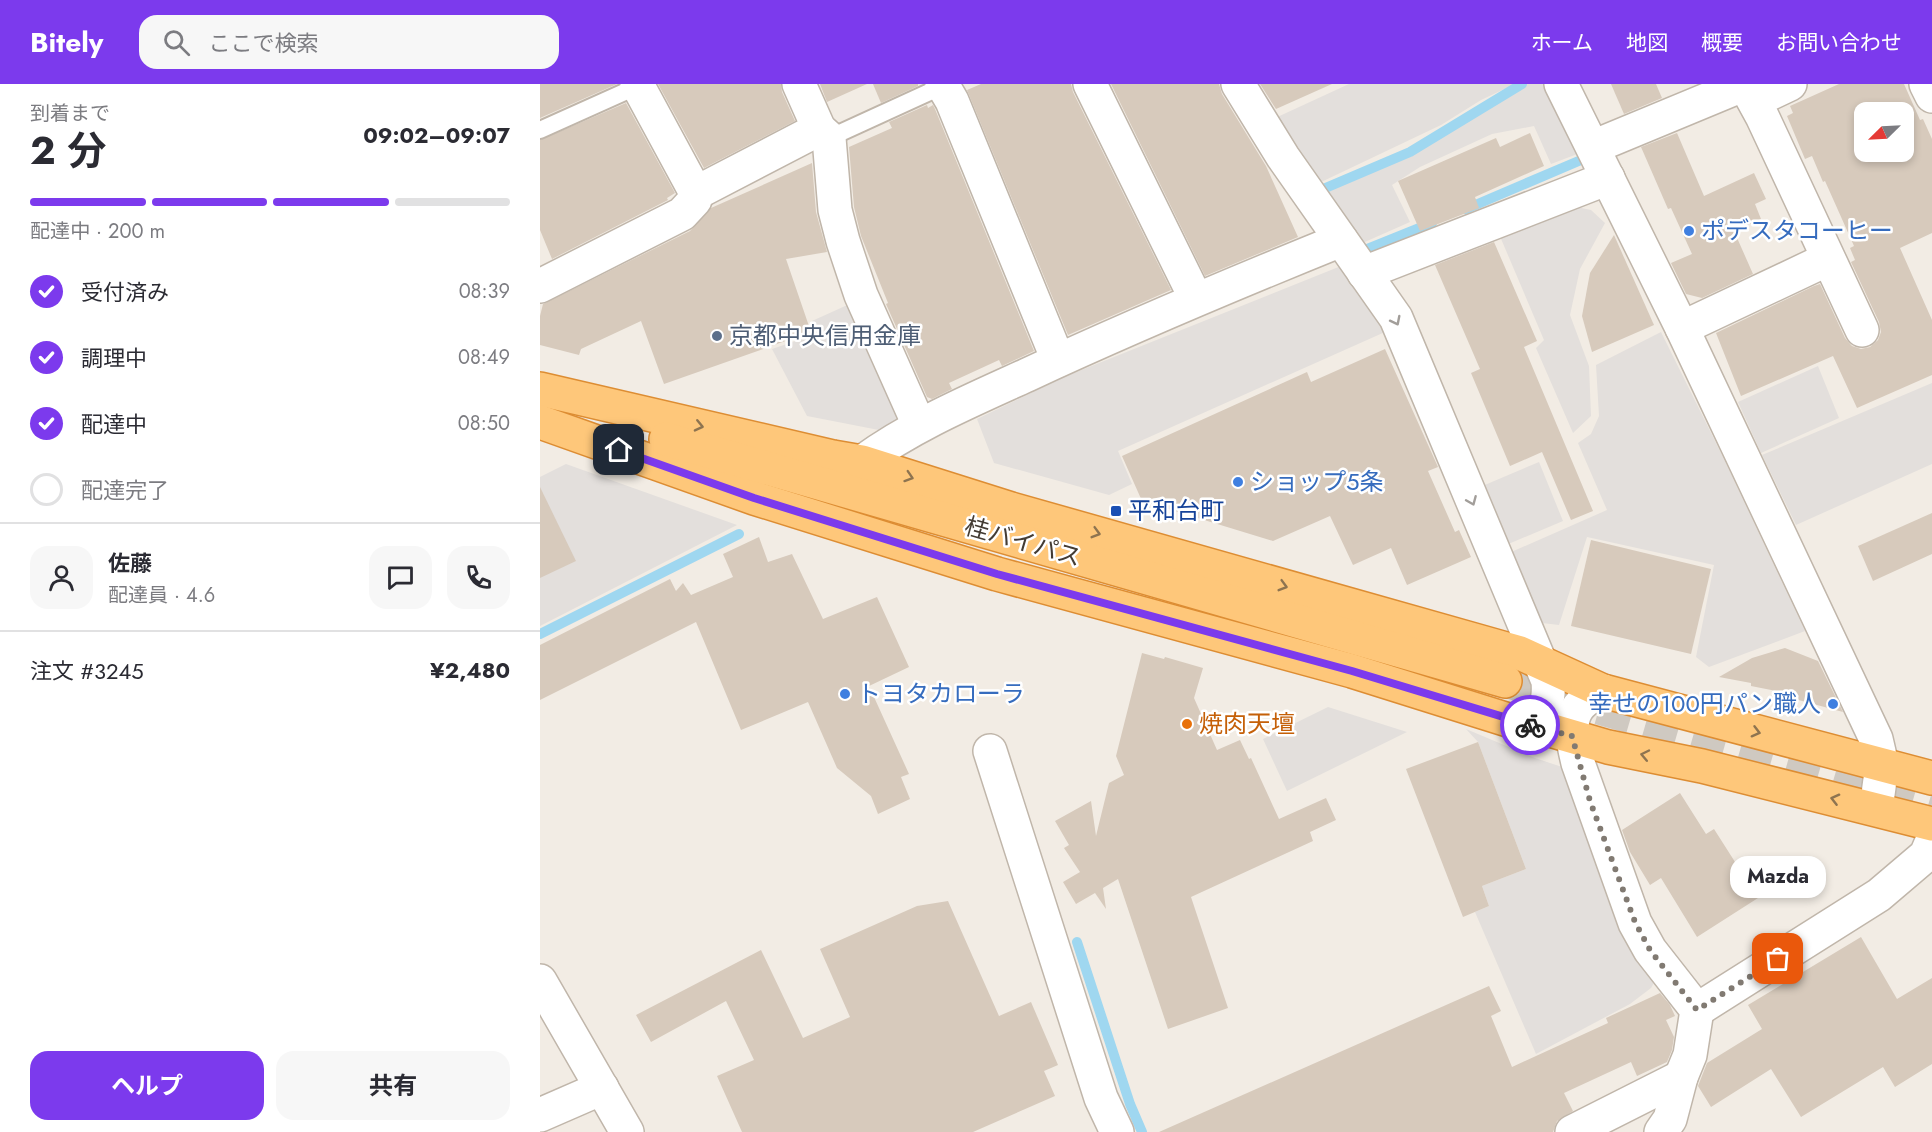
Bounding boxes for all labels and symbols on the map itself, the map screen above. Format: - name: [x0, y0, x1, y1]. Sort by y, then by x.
- north arrow: [1854, 102, 1914, 162]
- place label: ポデスタコーヒー: [1701, 213, 1893, 248]
- marker: ポデスタコーヒー: [1682, 224, 1696, 238]
- one-way arrow: [1389, 315, 1401, 326]
- place label: 京都中央信用金庫: [729, 318, 921, 353]
- marker: 京都中央信用金庫: [710, 329, 724, 343]
- one-way arrow: [694, 418, 704, 431]
- pin: [593, 424, 644, 475]
- place label: ショップ5条: [1250, 464, 1384, 499]
- one-way arrow: [903, 470, 914, 482]
- marker: ショップ5条: [1231, 475, 1245, 489]
- place label: 平和台町: [1128, 493, 1224, 528]
- one-way arrow: [1465, 495, 1477, 506]
- marker: 平和台町: [1109, 504, 1123, 518]
- street label: 桂バイパス: [961, 508, 1085, 575]
- one-way arrow: [1091, 526, 1101, 539]
- one-way arrow: [1277, 579, 1288, 591]
- place label: トヨタカローラ: [857, 676, 1025, 711]
- place label: 幸せの100円パン職人: [1588, 686, 1821, 721]
- marker: トヨタカローラ: [838, 687, 852, 701]
- courier: [1500, 695, 1560, 755]
- marker: 幸せの100円パン職人: [1826, 697, 1840, 711]
- place label: 焼肉天壇: [1199, 706, 1295, 741]
- marker: 焼肉天壇: [1180, 717, 1194, 731]
- one-way arrow: [1751, 724, 1761, 737]
- one-way arrow: [1640, 749, 1650, 762]
- one-way arrow: [1830, 793, 1840, 806]
- callout: Mazda: [1730, 857, 1826, 899]
- pin: [1752, 933, 1803, 984]

